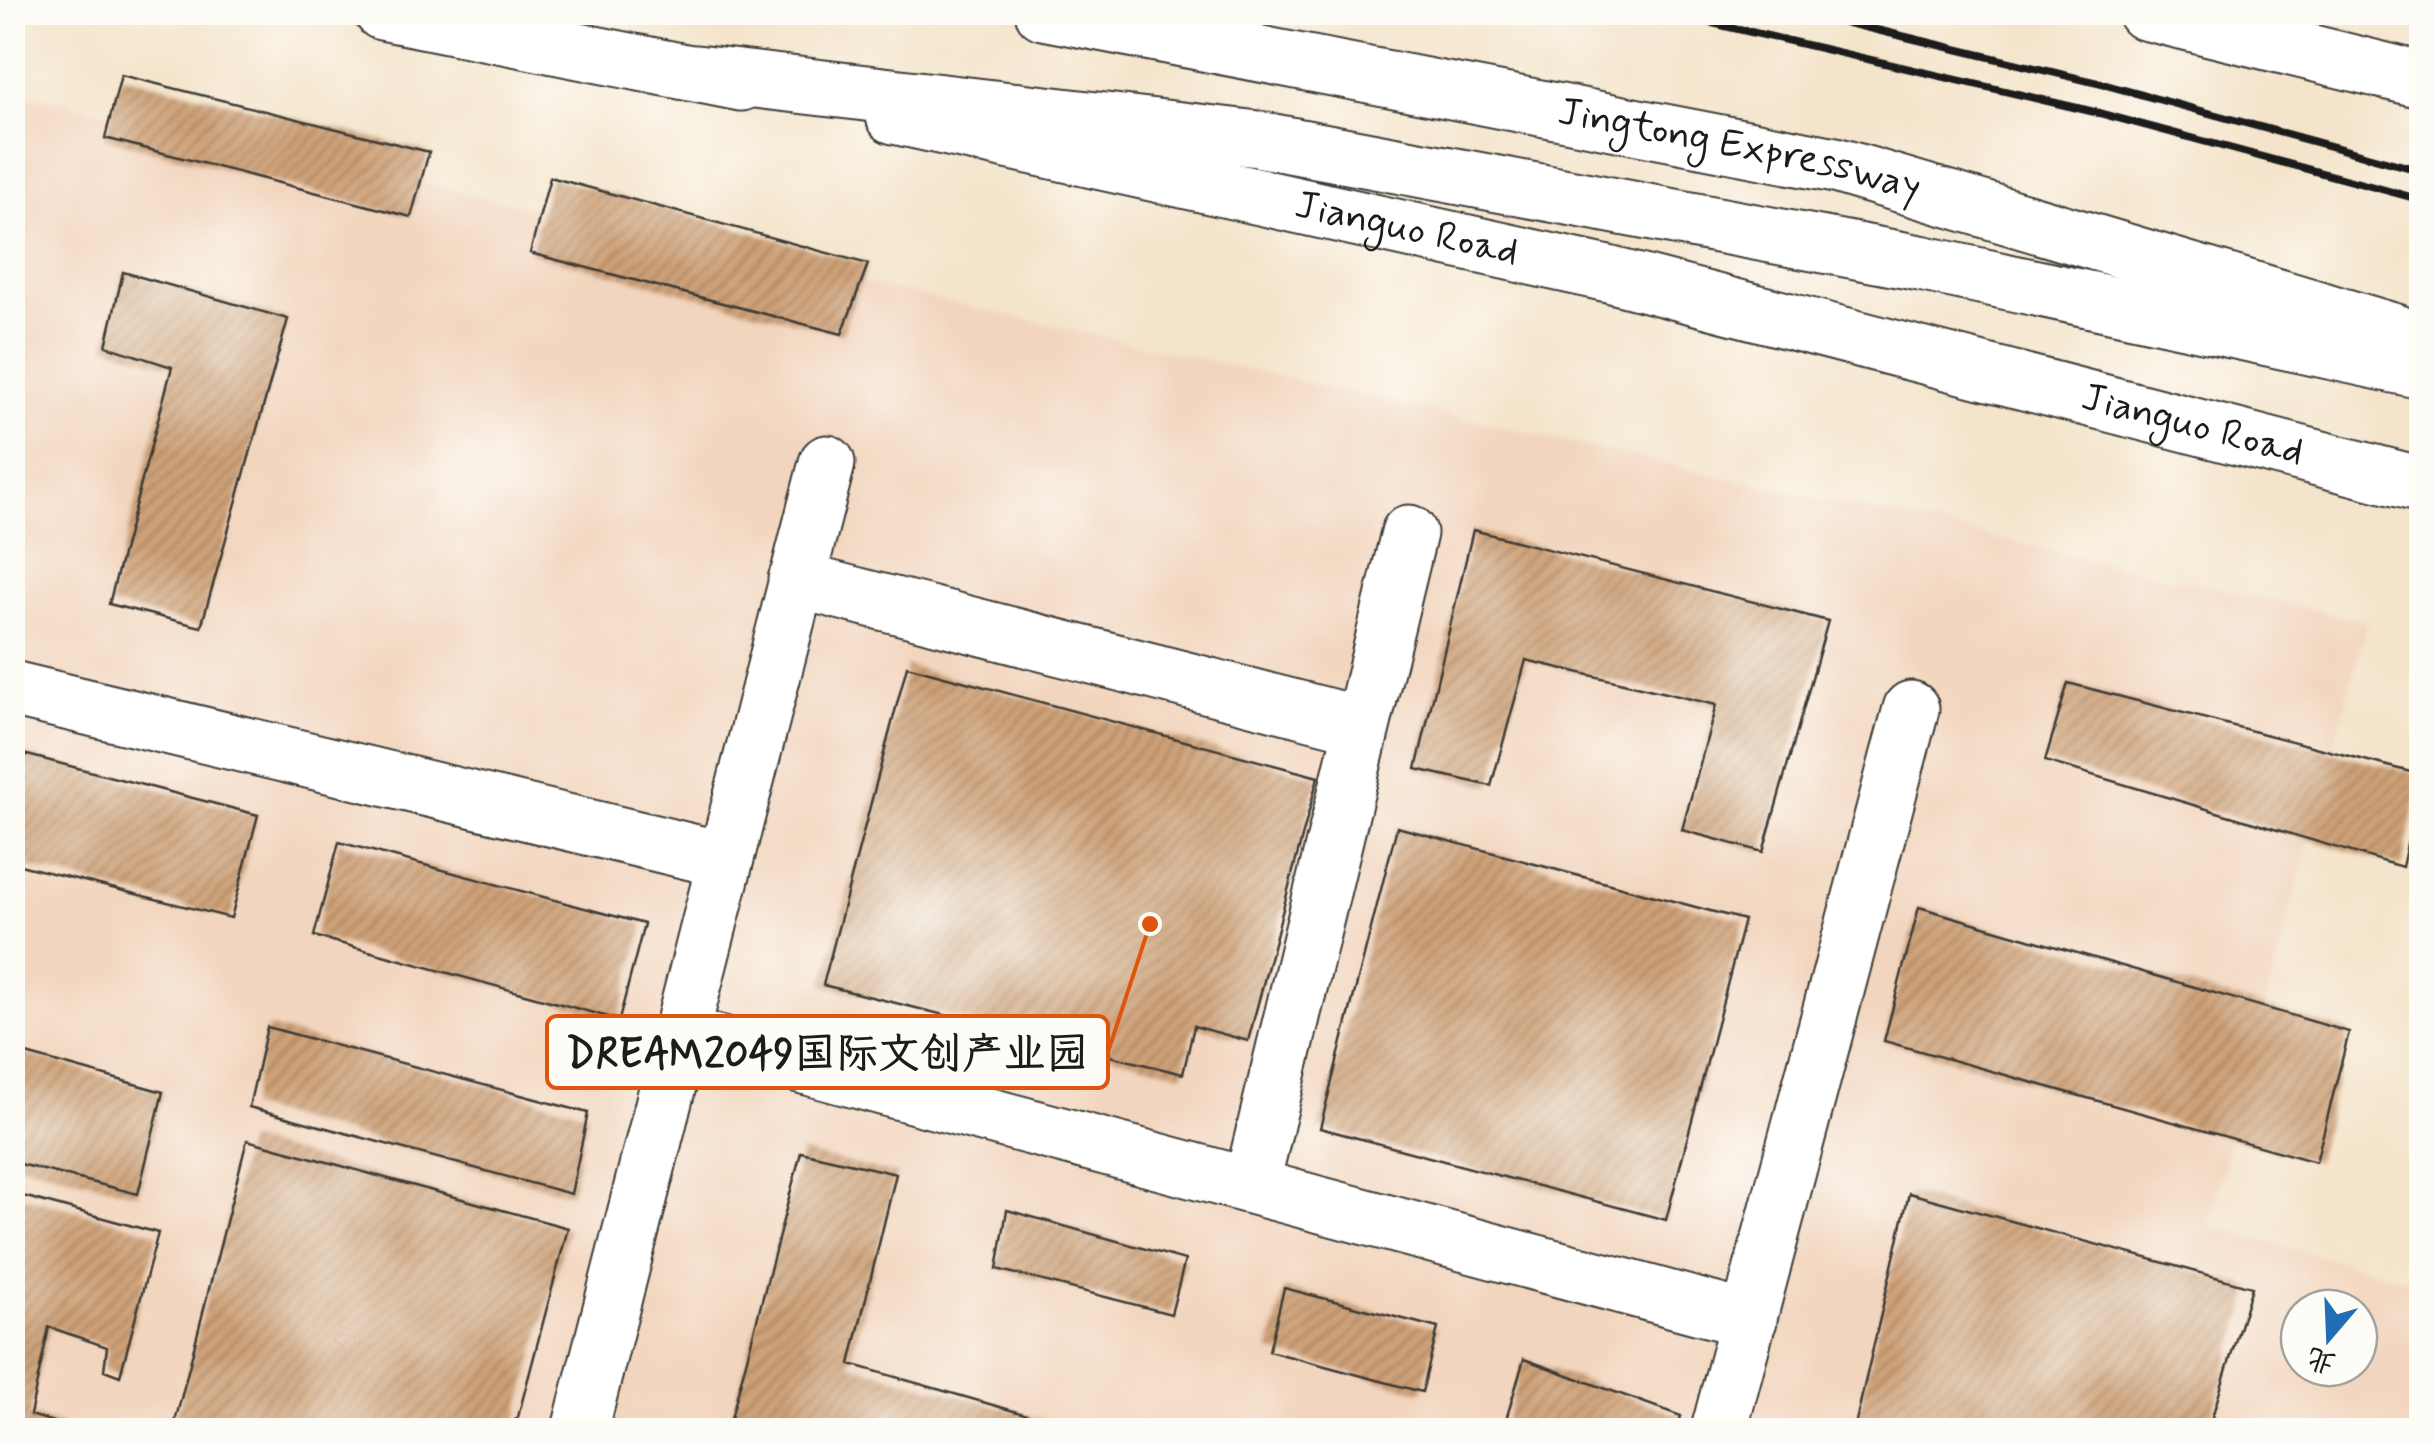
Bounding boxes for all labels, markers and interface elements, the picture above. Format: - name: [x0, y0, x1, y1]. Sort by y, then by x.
- street label: Jingtong Expressway: [1554, 86, 1927, 215]
- street label: Jianguo Road: [1290, 179, 1523, 279]
- street label: Jianguo Road: [2076, 372, 2309, 479]
- callout: DREAM2049国际文创产业园: [547, 1016, 1108, 1088]
- text: DREAM2049国际文创产业园: [566, 1028, 1088, 1083]
- north arrow: [2279, 1288, 2379, 1388]
- text: 北: [2302, 1337, 2341, 1381]

